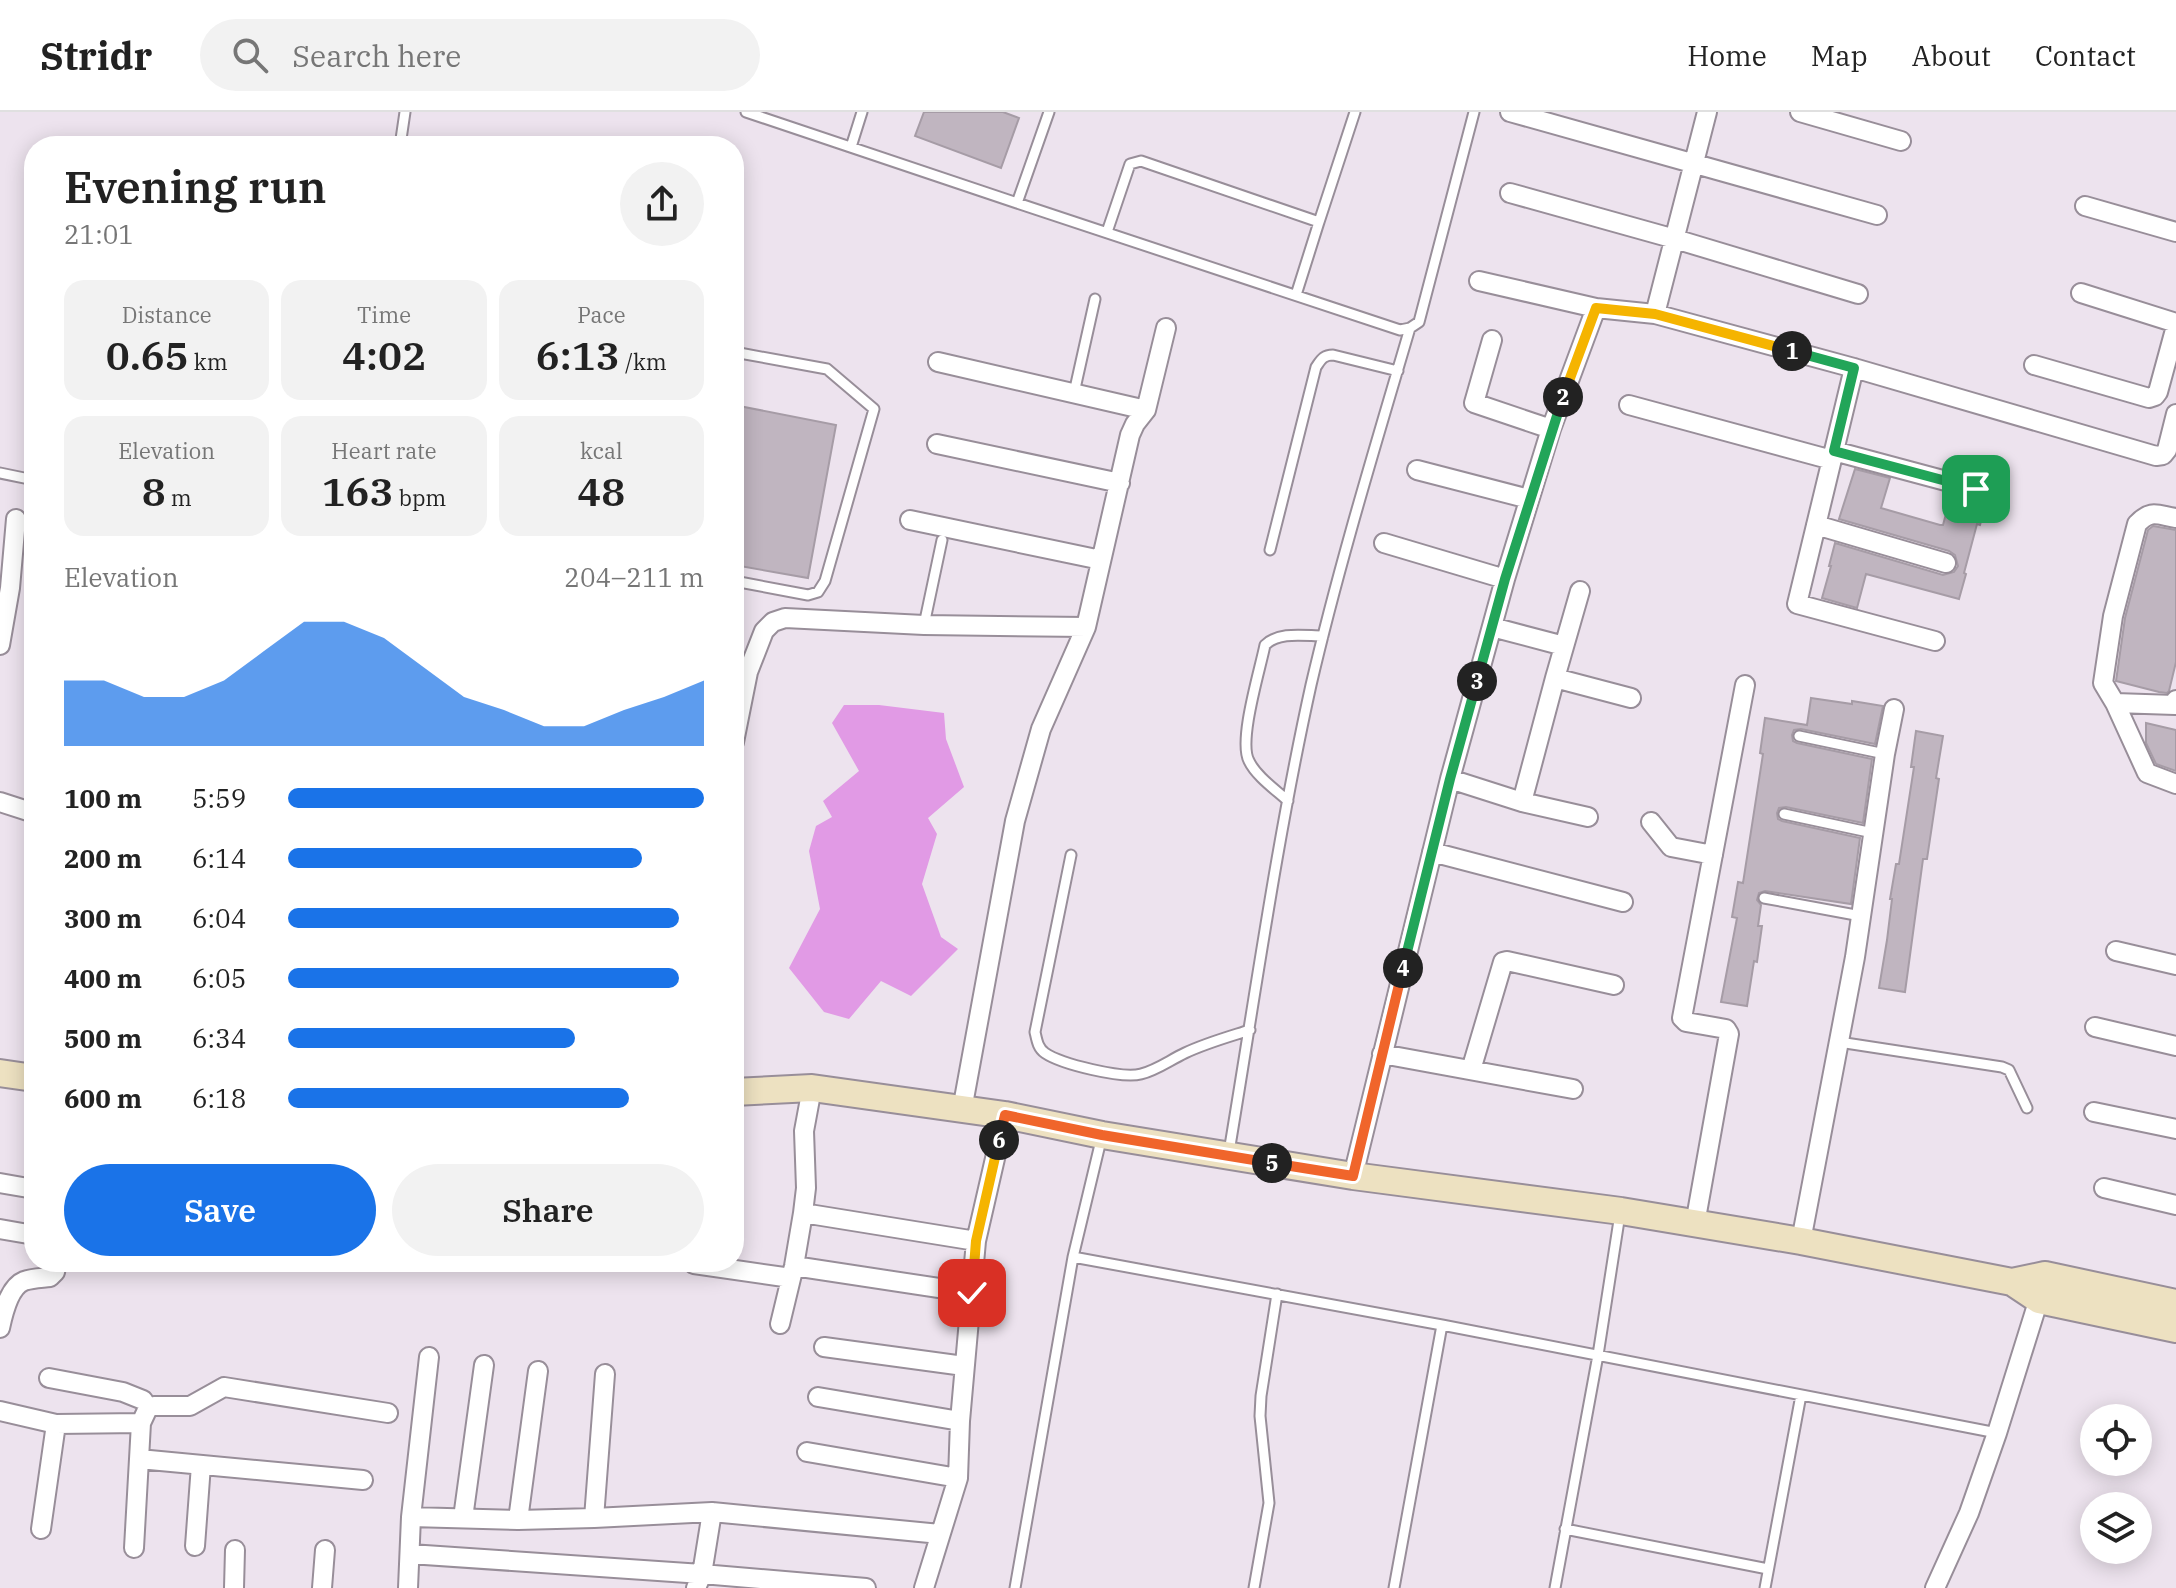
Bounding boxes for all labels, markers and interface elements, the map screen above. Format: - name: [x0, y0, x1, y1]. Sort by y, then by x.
- search box: [200, 19, 760, 91]
- text: Stridr: [40, 31, 152, 80]
- icon: search: [228, 33, 272, 77]
- text: Search here: [292, 36, 461, 75]
- text: Home: [1687, 37, 1767, 74]
- text: Map: [1811, 37, 1868, 74]
- text: About: [1912, 37, 1991, 74]
- text: Contact: [2035, 37, 2136, 74]
- text: Evening run: [64, 158, 327, 215]
- button: share: [620, 162, 704, 246]
- text: 21:01: [64, 217, 134, 251]
- text: Distance: [122, 300, 212, 329]
- text: Time: [357, 300, 411, 329]
- text: Pace: [577, 300, 626, 329]
- text: 0.65: [106, 329, 189, 381]
- text: 4:02: [342, 329, 426, 381]
- text: 6:13: [536, 329, 620, 381]
- pin: 1: [1772, 331, 1812, 371]
- text: 1: [1785, 336, 1799, 365]
- text: km: [189, 347, 228, 376]
- text: /km: [620, 347, 667, 376]
- pin: 2: [1543, 377, 1583, 417]
- text: 2: [1556, 382, 1570, 411]
- text: Elevation: [118, 436, 215, 465]
- text: Heart rate: [331, 436, 437, 465]
- text: kcal: [580, 436, 623, 465]
- pin: [1942, 455, 2010, 523]
- text: 8: [142, 465, 166, 517]
- text: 163: [322, 465, 394, 517]
- text: 48: [577, 465, 625, 517]
- icon: arrive: [1954, 467, 1998, 511]
- text: m: [166, 483, 192, 512]
- text: bpm: [394, 483, 446, 512]
- text: Elevation: [64, 560, 179, 594]
- text: 204–211 m: [564, 560, 704, 594]
- pin: 3: [1457, 661, 1497, 701]
- text: 3: [1470, 666, 1484, 695]
- text: 100 m: [64, 781, 142, 815]
- text: 5:59: [192, 781, 246, 815]
- text: 200 m: [64, 841, 142, 875]
- text: 6:14: [192, 841, 246, 875]
- text: 300 m: [64, 901, 142, 935]
- text: 6:04: [192, 901, 246, 935]
- pin: 4: [1383, 948, 1423, 988]
- text: 4: [1396, 953, 1410, 982]
- text: 400 m: [64, 961, 142, 995]
- text: 6:05: [192, 961, 246, 995]
- text: 500 m: [64, 1021, 142, 1055]
- text: 6:34: [192, 1021, 246, 1055]
- text: 600 m: [64, 1081, 142, 1115]
- text: 6:18: [192, 1081, 246, 1115]
- pin: 6: [979, 1120, 1019, 1160]
- text: 6: [992, 1125, 1006, 1154]
- pin: 5: [1252, 1143, 1292, 1183]
- text: 5: [1265, 1148, 1279, 1177]
- button: Save: [64, 1164, 376, 1256]
- button: Share: [392, 1164, 704, 1256]
- pin: [938, 1259, 1006, 1327]
- icon: check: [950, 1271, 994, 1315]
- map controls: [2080, 1404, 2152, 1564]
- button: locate: [2080, 1404, 2152, 1476]
- button: layers: [2080, 1492, 2152, 1564]

